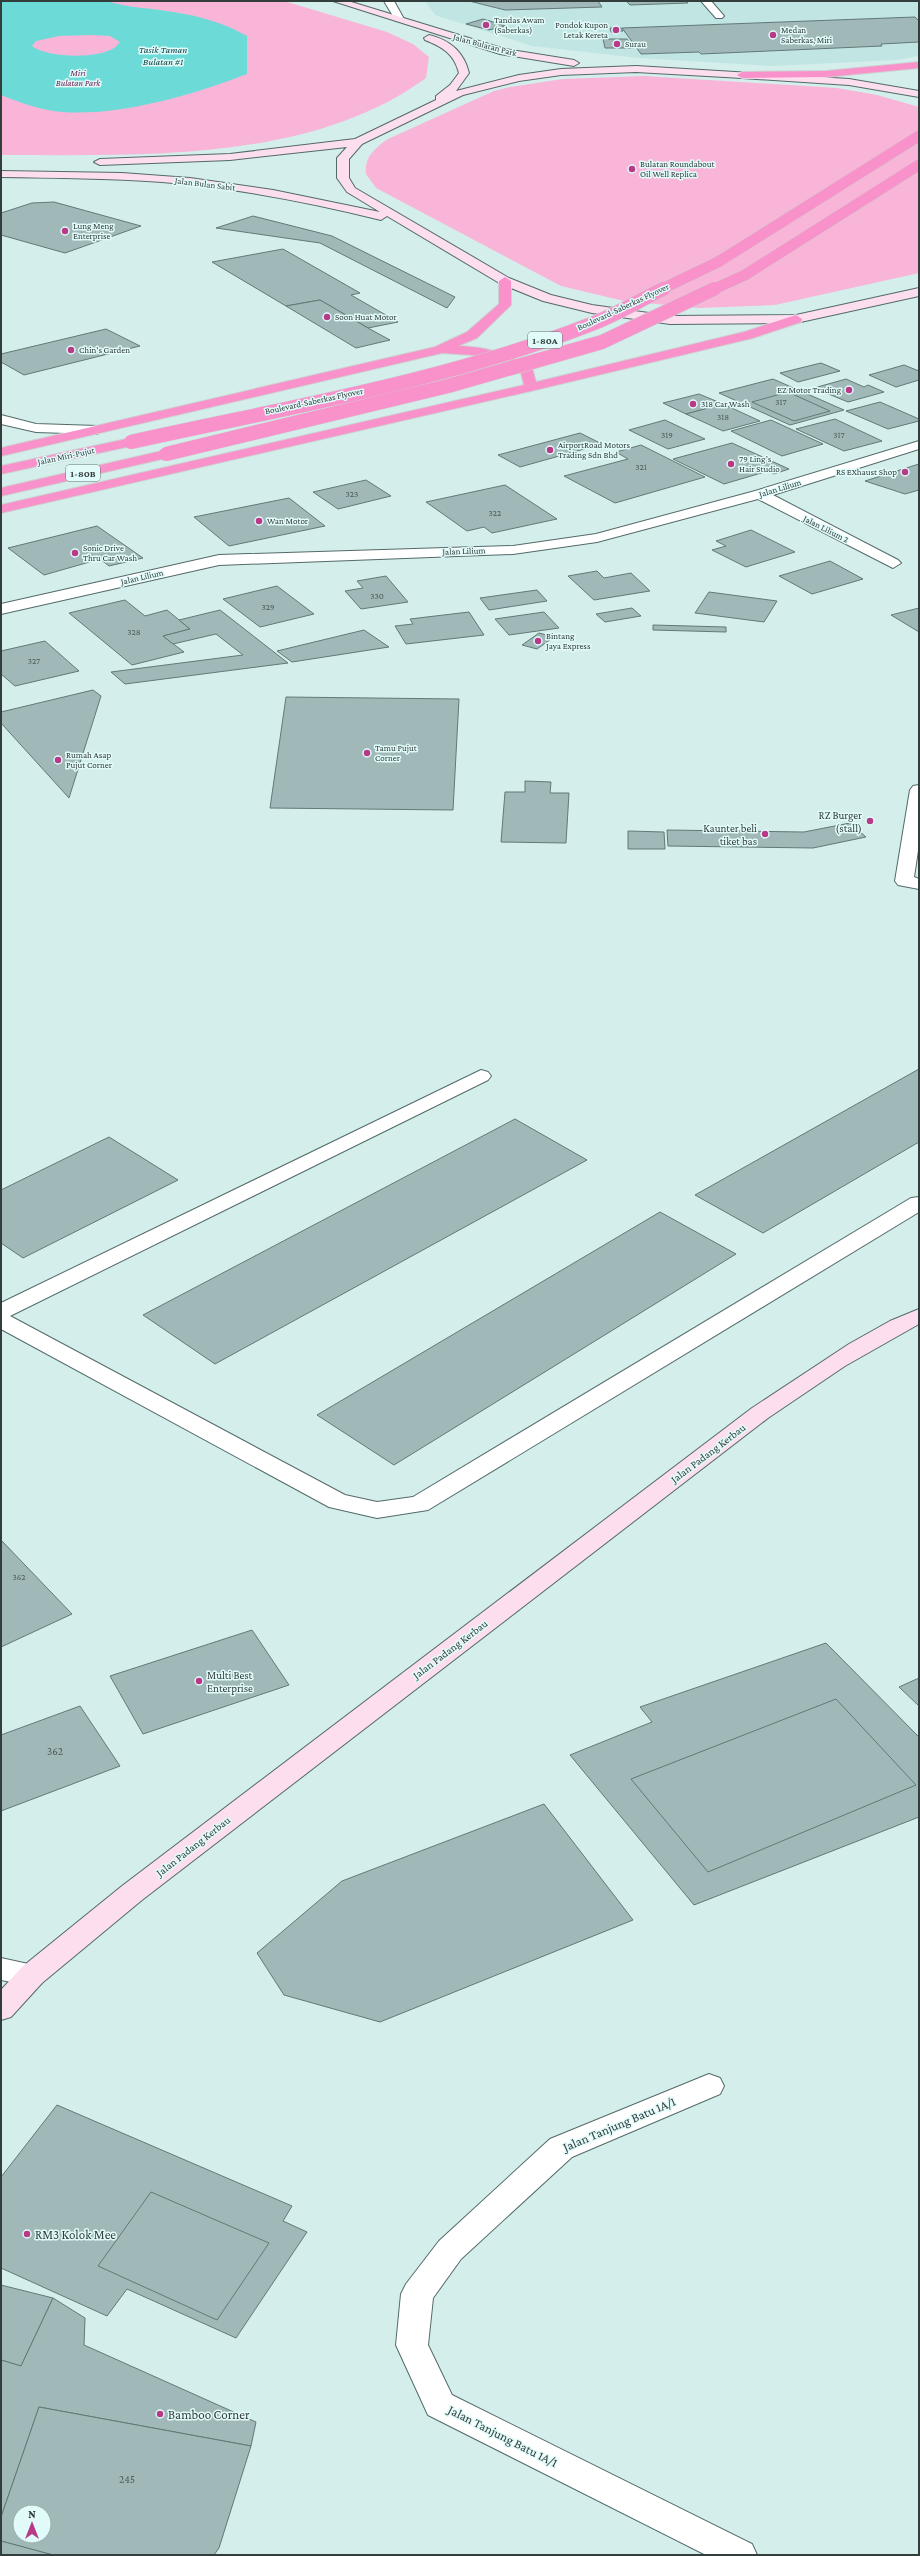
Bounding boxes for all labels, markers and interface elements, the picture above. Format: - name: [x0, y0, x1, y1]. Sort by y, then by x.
- place label: Tandas Awam (Saberkas): [494, 15, 545, 36]
- marker: Tandas Awam (Saberkas): [481, 20, 491, 30]
- place label: Pondok Kupon Letak Kereta: [555, 20, 608, 40]
- marker: Pondok Kupon Letak Kereta: [611, 25, 621, 35]
- place label: Medan Saberkas, Miri: [781, 25, 833, 45]
- marker: Medan Saberkas, Miri: [768, 30, 778, 40]
- street label: Jalan Bulatan Park: [451, 31, 519, 59]
- marker: Surau: [612, 39, 622, 49]
- place label: Surau: [625, 39, 646, 49]
- water label: Tasik Taman Bulatan #1: [139, 44, 187, 67]
- park label: Miri Bulatan Park: [56, 68, 101, 88]
- place label: Bulatan Roundabout Oil Well Replica: [640, 159, 716, 179]
- marker: Bulatan Roundabout Oil Well Replica: [627, 164, 637, 174]
- street label: Jalan Bulan Sabit: [173, 175, 237, 193]
- place label: Lung Meng Enterprise: [73, 221, 114, 241]
- marker: Lung Meng Enterprise: [60, 226, 70, 236]
- street label: Boulevard-Saberkas Flyover: [576, 281, 671, 333]
- marker: Soon Huat Motor: [322, 312, 332, 322]
- place label: Soon Huat Motor: [335, 312, 397, 322]
- road number: 1-80A: [528, 332, 562, 348]
- marker: Chin's Garden: [66, 345, 76, 355]
- place label: Chin's Garden: [79, 345, 130, 355]
- place label: EZ Motor Trading: [777, 385, 842, 395]
- marker: EZ Motor Trading: [844, 385, 854, 395]
- street label: Boulevard-Saberkas Flyover: [264, 386, 365, 416]
- house number: 317: [775, 397, 787, 407]
- marker: 318 Car Wash: [688, 399, 698, 409]
- place label: 318 Car Wash: [701, 399, 750, 409]
- house number: 318: [717, 412, 729, 422]
- house number: 319: [661, 430, 673, 440]
- house number: 317: [833, 430, 845, 440]
- place label: AirportRoad Motors Trading Sdn Bhd: [558, 440, 630, 460]
- street label: Jalan Miri-Pujut: [36, 445, 97, 468]
- marker: AirportRoad Motors Trading Sdn Bhd: [545, 445, 555, 455]
- place label: 79 Ling’s Hair Studio: [739, 454, 780, 474]
- marker: 79 Ling’s Hair Studio: [726, 459, 736, 469]
- house number: 321: [635, 462, 647, 472]
- road number: 1-80B: [66, 465, 100, 481]
- place label: RS EXhaust Shop: [836, 467, 897, 477]
- marker: RS EXhaust Shop: [900, 467, 910, 477]
- street label: Jalan Lilium: [757, 477, 802, 499]
- house number: 323: [346, 489, 358, 499]
- house number: 322: [489, 508, 501, 518]
- street label: Jalan Lilium 2: [801, 513, 850, 545]
- marker: Wan Motor: [254, 516, 264, 526]
- place label: Wan Motor: [267, 516, 309, 526]
- place label: Sonic Drive Thru Car Wash: [83, 543, 137, 563]
- street label: Jalan Lilium: [441, 545, 486, 557]
- marker: Sonic Drive Thru Car Wash: [70, 548, 80, 558]
- street label: Jalan Lilium: [119, 567, 164, 587]
- house number: 330: [370, 591, 384, 601]
- house number: 329: [261, 602, 275, 612]
- house number: 328: [127, 627, 141, 637]
- place label: Bintang Jaya Express: [545, 631, 591, 651]
- marker: Bintang Jaya Express: [533, 636, 543, 646]
- house number: 327: [28, 656, 40, 666]
- place label: Tamu Pujut Corner: [375, 743, 418, 763]
- marker: Tamu Pujut Corner: [362, 748, 372, 758]
- place label: Rumah Asap Pujut Corner: [66, 750, 113, 771]
- marker: Rumah Asap Pujut Corner: [53, 755, 63, 765]
- place label: RZ Burger (stall): [819, 809, 862, 835]
- marker: RZ Burger (stall): [865, 816, 875, 826]
- place label: Kaunter beli tiket bas: [703, 822, 757, 847]
- marker: Kaunter beli tiket bas: [760, 829, 770, 839]
- street label: Jalan Padang Kerbau: [668, 1421, 748, 1486]
- house number: 362: [13, 1572, 25, 1582]
- street label: Jalan Padang Kerbau: [410, 1617, 490, 1682]
- place label: Multi Best Enterprise: [207, 1669, 253, 1695]
- marker: Multi Best Enterprise: [194, 1676, 204, 1686]
- house number: 362: [47, 1745, 63, 1757]
- street label: Jalan Padang Kerbau: [153, 1813, 233, 1880]
- street label: Jalan Tanjung Batu 1A/1: [560, 2093, 678, 2156]
- place label: RM3 Kolok Mee: [35, 2227, 116, 2242]
- marker: RM3 Kolok Mee: [22, 2229, 32, 2239]
- street label: Jalan Tanjung Batu 1A/1: [444, 2401, 560, 2471]
- place label: Bamboo Corner: [168, 2407, 250, 2422]
- marker: Bamboo Corner: [155, 2409, 165, 2419]
- house number: 245: [119, 2473, 135, 2485]
- north arrow: [12, 2504, 52, 2544]
- text: N: [28, 2508, 36, 2520]

